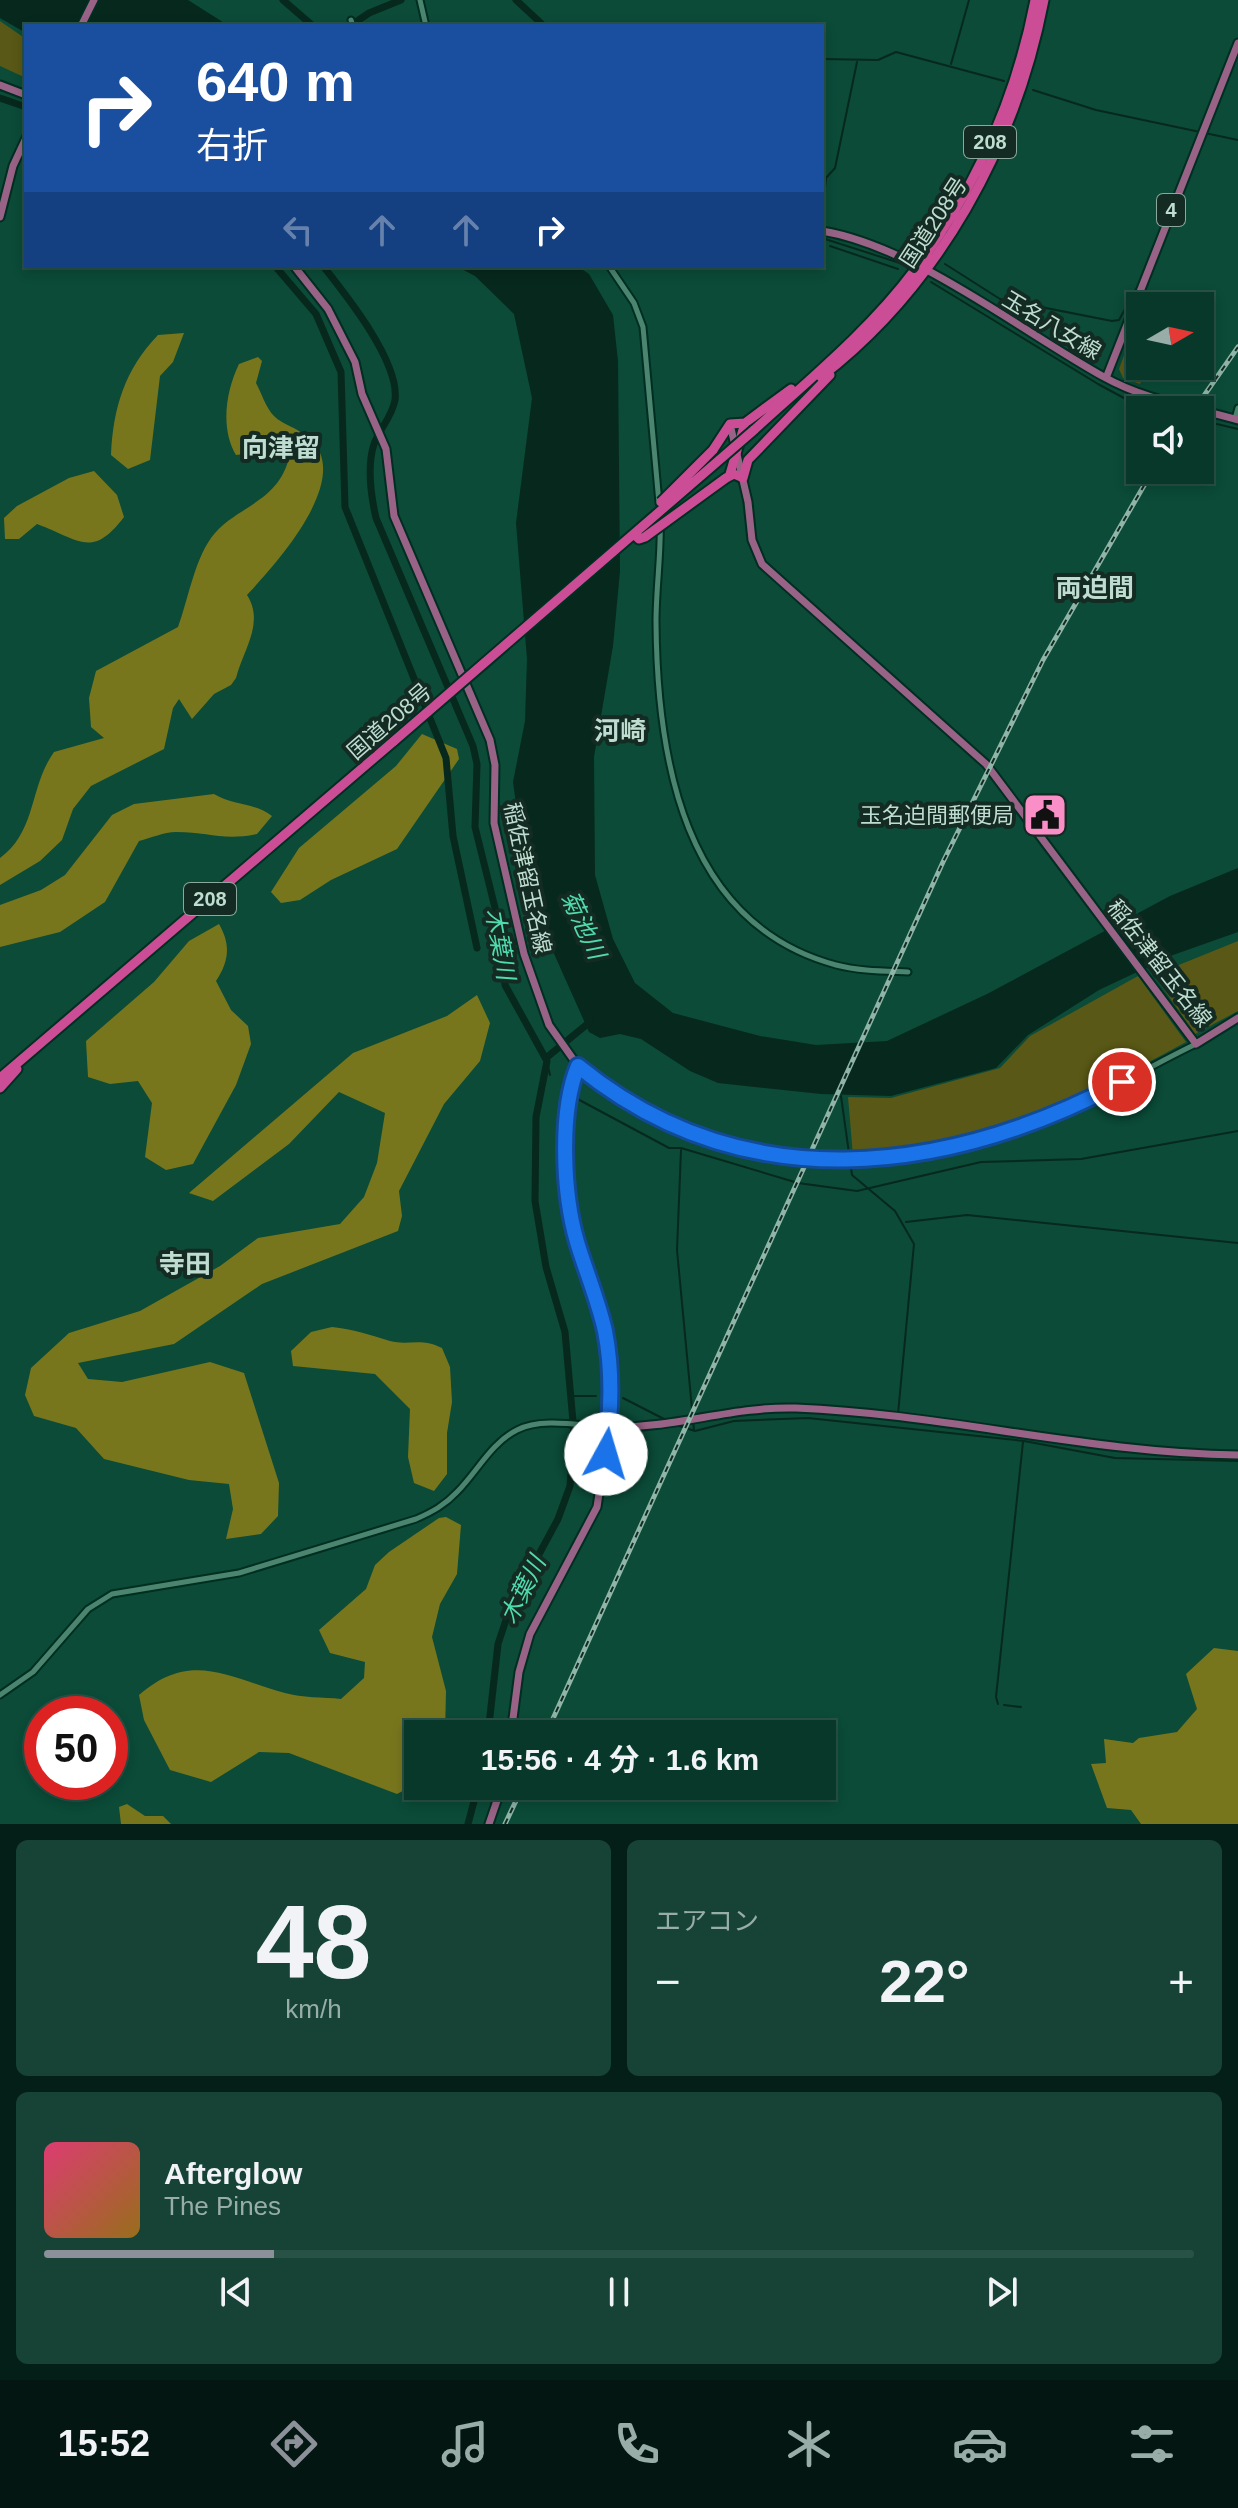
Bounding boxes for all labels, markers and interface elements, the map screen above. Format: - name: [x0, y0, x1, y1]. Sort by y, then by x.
- text: 640 m: [196, 50, 355, 113]
- icon: right: [64, 56, 168, 160]
- text: 右折: [196, 125, 268, 166]
- road number: 208: [964, 126, 1016, 158]
- street label: 国道208号: [895, 172, 972, 272]
- road number: 4: [1157, 194, 1185, 226]
- icon: left: [276, 208, 320, 252]
- icon: ahead: [360, 208, 404, 252]
- icon: ahead: [444, 208, 488, 252]
- icon: right: [528, 208, 572, 252]
- street label: 玉名八女線: [998, 286, 1105, 364]
- north arrow: [1126, 292, 1214, 380]
- map controls: [1126, 292, 1214, 484]
- button: sound: [1126, 396, 1214, 484]
- district label: 向津留: [242, 433, 320, 463]
- district label: 両迫間: [1056, 573, 1134, 603]
- street label: 国道208号: [342, 678, 436, 765]
- district label: 河崎: [594, 716, 646, 746]
- public building icon: 玉名迫間郵便局: [1021, 791, 1069, 839]
- street label: 稲佐津留玉名線: [499, 800, 556, 956]
- place label: 玉名迫間郵便局: [860, 803, 1014, 828]
- road number: 208: [184, 883, 236, 915]
- water label: 菊池川: [556, 886, 612, 966]
- street label: 稲佐津留玉名線: [1102, 895, 1217, 1032]
- water label: 木葉川: [481, 906, 521, 985]
- pin: [1088, 1048, 1156, 1116]
- icon: arrive: [1100, 1060, 1144, 1104]
- district label: 寺田: [159, 1249, 211, 1279]
- position arrow: [564, 1412, 648, 1496]
- water label: 木葉川: [495, 1549, 552, 1628]
- speed limit sign: 50: [24, 1696, 128, 1800]
- text: 15:56 · 4 分 · 1.6 km: [481, 1743, 759, 1776]
- text: 48: [256, 1884, 371, 2000]
- text: エアコン: [655, 1906, 759, 1936]
- text: 22°: [879, 1948, 970, 2015]
- text: −: [655, 1957, 681, 2006]
- text: +: [1168, 1957, 1194, 2006]
- text: km/h: [285, 1994, 342, 2024]
- text: Afterglow: [164, 2157, 302, 2190]
- text: The Pines: [164, 2191, 281, 2221]
- icon: previous: [214, 2270, 258, 2314]
- icon: pause: [597, 2270, 641, 2314]
- icon: next: [980, 2270, 1024, 2314]
- icon: directions: [266, 2416, 322, 2472]
- icon: music: [437, 2416, 493, 2472]
- icon: phone: [609, 2416, 665, 2472]
- icon: climate: [781, 2416, 837, 2472]
- icon: car: [952, 2416, 1008, 2472]
- icon: filters: [1124, 2416, 1180, 2472]
- text: 15:52: [58, 2423, 150, 2464]

